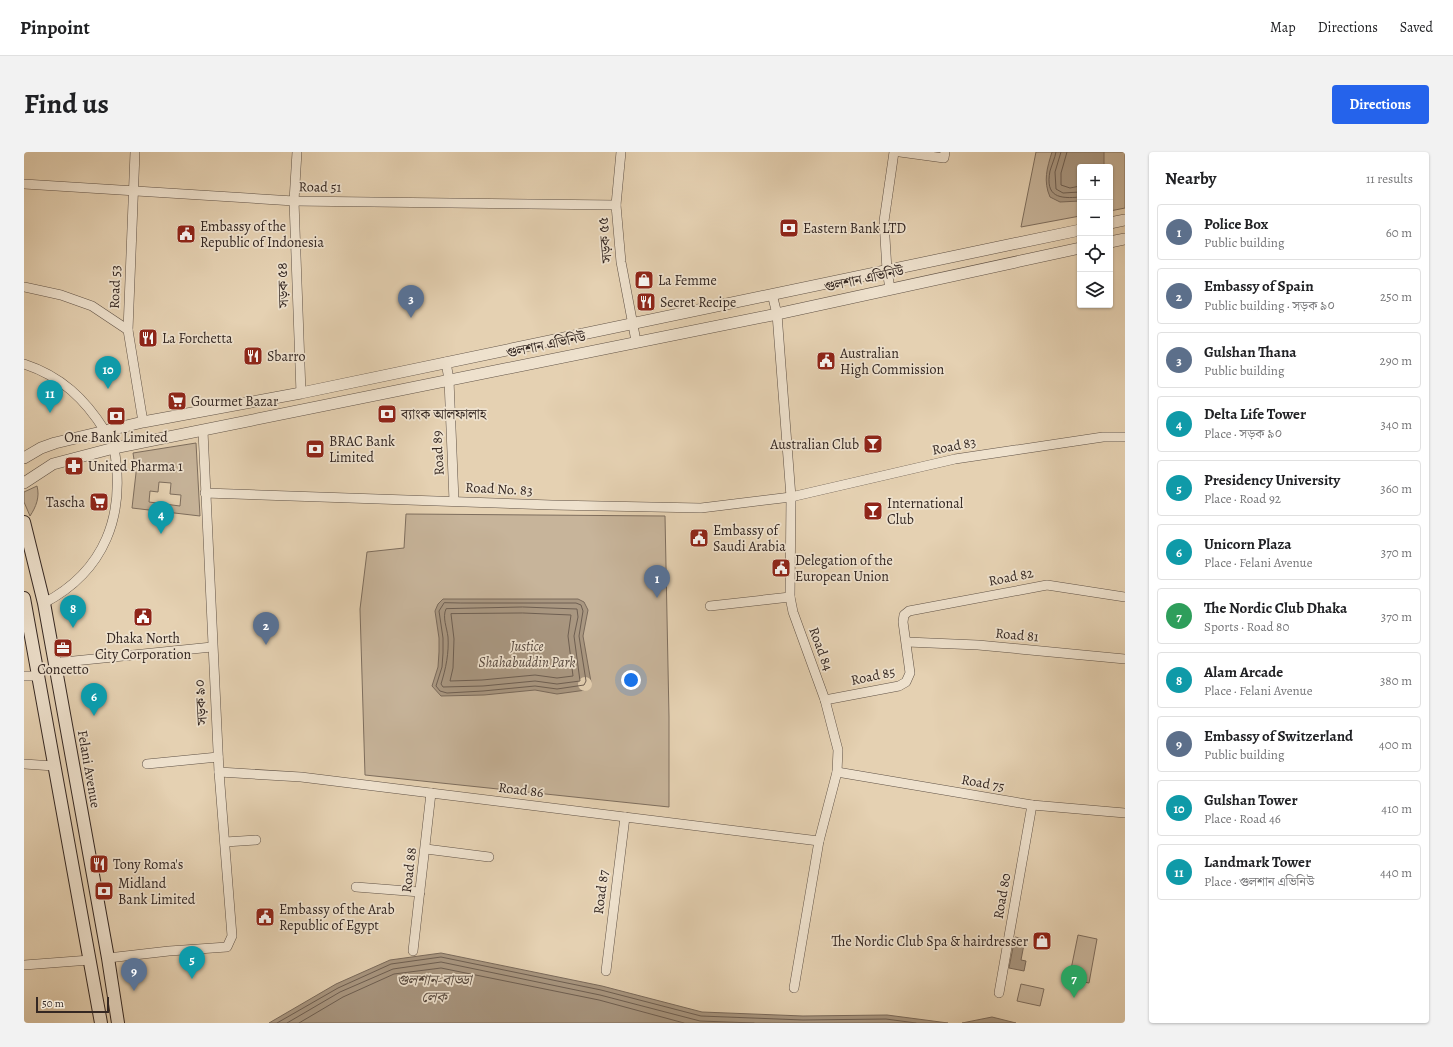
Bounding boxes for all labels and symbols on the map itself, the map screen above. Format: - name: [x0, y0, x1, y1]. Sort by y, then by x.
- street label: Road 51: [298, 177, 342, 197]
- street label: সড়ক ৫৫: [594, 216, 617, 265]
- place label: Embassy of the Republic of Indonesia: [200, 217, 325, 252]
- bank icon: Eastern Bank LTD: [778, 217, 800, 239]
- place label: Eastern Bank LTD: [803, 219, 906, 238]
- public building icon: Embassy of the Republic of Indonesia: [175, 223, 197, 245]
- street label: গুলশান এভিনিউ: [823, 261, 907, 297]
- street label: সড়ক ৫৪: [273, 262, 293, 309]
- street label: Road 53: [105, 265, 125, 309]
- shop icon: La Femme: [633, 269, 655, 291]
- place label: La Femme: [658, 271, 717, 290]
- pin: 3: [398, 285, 424, 318]
- restaurant icon: Secret Recipe: [635, 291, 657, 313]
- place label: Secret Recipe: [660, 293, 736, 312]
- restaurant icon: La Forchetta: [137, 327, 159, 349]
- street label: গুলশান এভিনিউ: [505, 327, 589, 363]
- place label: La Forchetta: [162, 329, 233, 348]
- place label: Australian High Commission: [839, 344, 945, 379]
- restaurant icon: Sbarro: [242, 345, 264, 367]
- place label: Sbarro: [267, 347, 305, 366]
- public building icon: Australian High Commission: [815, 350, 837, 372]
- pin: 10: [95, 356, 121, 389]
- pin: 11: [37, 380, 63, 413]
- supermarket icon: Gourmet Bazar: [166, 390, 188, 412]
- place label: Gourmet Bazar: [191, 392, 279, 411]
- bank icon: ব্যাংক আলফালাহ: [376, 403, 398, 425]
- bank icon: One Bank Limited: [105, 405, 127, 427]
- place label: ব্যাংক আলফালাহ: [400, 405, 487, 424]
- place label: One Bank Limited: [64, 428, 168, 447]
- street label: Road 89: [427, 430, 449, 476]
- place label: BRAC Bank Limited: [329, 432, 395, 467]
- street label: Road 83: [930, 432, 978, 460]
- bar icon: Australian Club: [862, 433, 884, 455]
- place label: Australian Club: [769, 435, 859, 454]
- bank icon: BRAC Bank Limited: [304, 438, 326, 460]
- pharmacy icon: United Pharma 1: [63, 455, 85, 477]
- place label: United Pharma 1: [88, 457, 183, 476]
- street label: Road No. 83: [465, 478, 533, 500]
- supermarket icon: Tascha: [88, 491, 110, 513]
- place label: Tascha: [46, 493, 85, 512]
- place label: International Club: [887, 494, 964, 529]
- bar icon: International Club: [862, 500, 884, 522]
- pin: 4: [148, 501, 174, 534]
- place label: Embassy of Saudi Arabia: [713, 521, 786, 556]
- public building icon: Embassy of Saudi Arabia: [688, 527, 710, 549]
- place label: Delegation of the European Union: [795, 551, 893, 586]
- public building icon: Delegation of the European Union: [770, 557, 792, 579]
- street label: Road 82: [987, 563, 1035, 591]
- pin: 1: [644, 565, 670, 598]
- pin: 8: [60, 595, 86, 628]
- public building icon: Dhaka North City Corporation: [132, 606, 154, 628]
- pin: 2: [253, 612, 279, 645]
- street label: Road 81: [995, 624, 1040, 646]
- street label: Road 84: [804, 625, 838, 673]
- place label: Dhaka North City Corporation: [95, 629, 191, 664]
- office icon: Concetto: [52, 637, 74, 659]
- park label: Justice Shahabuddin Park: [478, 637, 576, 672]
- place label: Concetto: [37, 660, 89, 679]
- street label: Road 85: [849, 662, 897, 690]
- your location: [621, 670, 641, 690]
- street label: সড়ক ৯০: [190, 678, 212, 727]
- pin: 6: [81, 683, 107, 716]
- street label: Felani Avenue: [73, 729, 105, 809]
- street label: Road 75: [960, 770, 1006, 796]
- street label: Road 86: [497, 778, 545, 802]
- street label: Road 88: [397, 846, 421, 894]
- restaurant icon: Tony Roma's: [88, 853, 110, 875]
- place label: Tony Roma's: [113, 855, 183, 874]
- street label: Road 87: [589, 869, 613, 915]
- street label: Road 80: [989, 872, 1015, 920]
- place label: Midland Bank Limited: [118, 874, 196, 909]
- bank icon: Midland Bank Limited: [93, 880, 115, 902]
- place label: Embassy of the Arab Republic of Egypt: [279, 900, 395, 935]
- public building icon: Embassy of the Arab Republic of Egypt: [254, 906, 276, 928]
- shop icon: The Nordic Club Spa & hairdresser: [1031, 930, 1053, 952]
- place label: The Nordic Club Spa & hairdresser: [832, 932, 1029, 951]
- pin: 5: [179, 946, 205, 979]
- pin: 9: [121, 958, 147, 991]
- pin: 7: [1061, 965, 1087, 998]
- water label: গুলশান-বাড্ডা লেক: [397, 970, 474, 1007]
- scale bar: [36, 995, 109, 1014]

